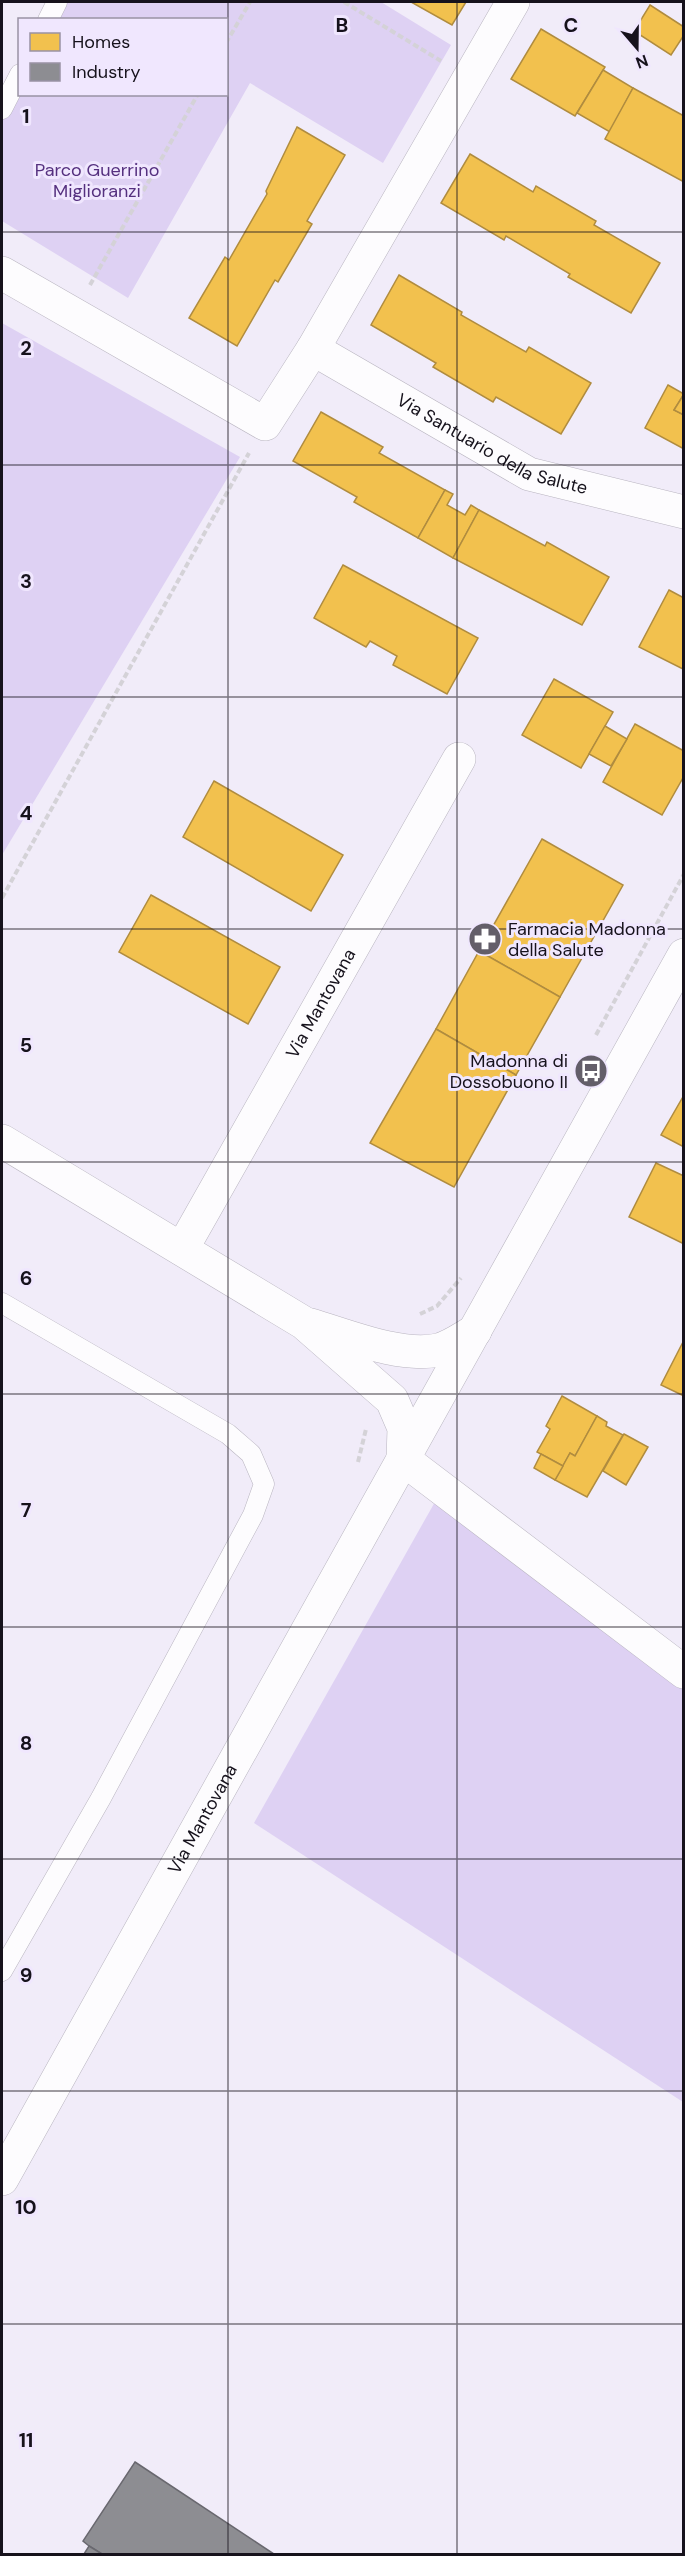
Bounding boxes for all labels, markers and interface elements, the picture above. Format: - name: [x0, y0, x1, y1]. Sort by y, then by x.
- text: B: [336, 12, 348, 38]
- text: C: [564, 12, 578, 38]
- legend: [18, 18, 228, 96]
- north arrow: [607, 18, 667, 78]
- text: Homes: [72, 30, 130, 54]
- text: N: [633, 50, 651, 73]
- text: Industry: [72, 60, 141, 84]
- text: 1: [22, 103, 30, 129]
- park label: Parco Guerrino Miglioranzi: [35, 158, 159, 203]
- text: 2: [20, 335, 32, 361]
- street label: Via Santuario della Salute: [392, 388, 590, 500]
- text: 3: [20, 568, 32, 594]
- text: 4: [20, 800, 33, 826]
- place label: Farmacia Madonna della Salute: [508, 917, 666, 962]
- pharmacy icon: Farmacia Madonna della Salute: [467, 921, 503, 957]
- street label: Via Mantovana: [280, 944, 361, 1063]
- text: 5: [20, 1032, 32, 1058]
- place label: Madonna di Dossobuono II: [450, 1049, 568, 1094]
- bus stop icon: Madonna di Dossobuono II: [573, 1053, 609, 1089]
- text: 6: [20, 1265, 32, 1291]
- text: 7: [21, 1497, 32, 1523]
- text: 8: [20, 1730, 32, 1756]
- street label: Via Mantovana: [162, 1760, 243, 1878]
- text: 9: [20, 1962, 32, 1988]
- text: 10: [15, 2194, 37, 2220]
- text: 11: [19, 2427, 33, 2453]

